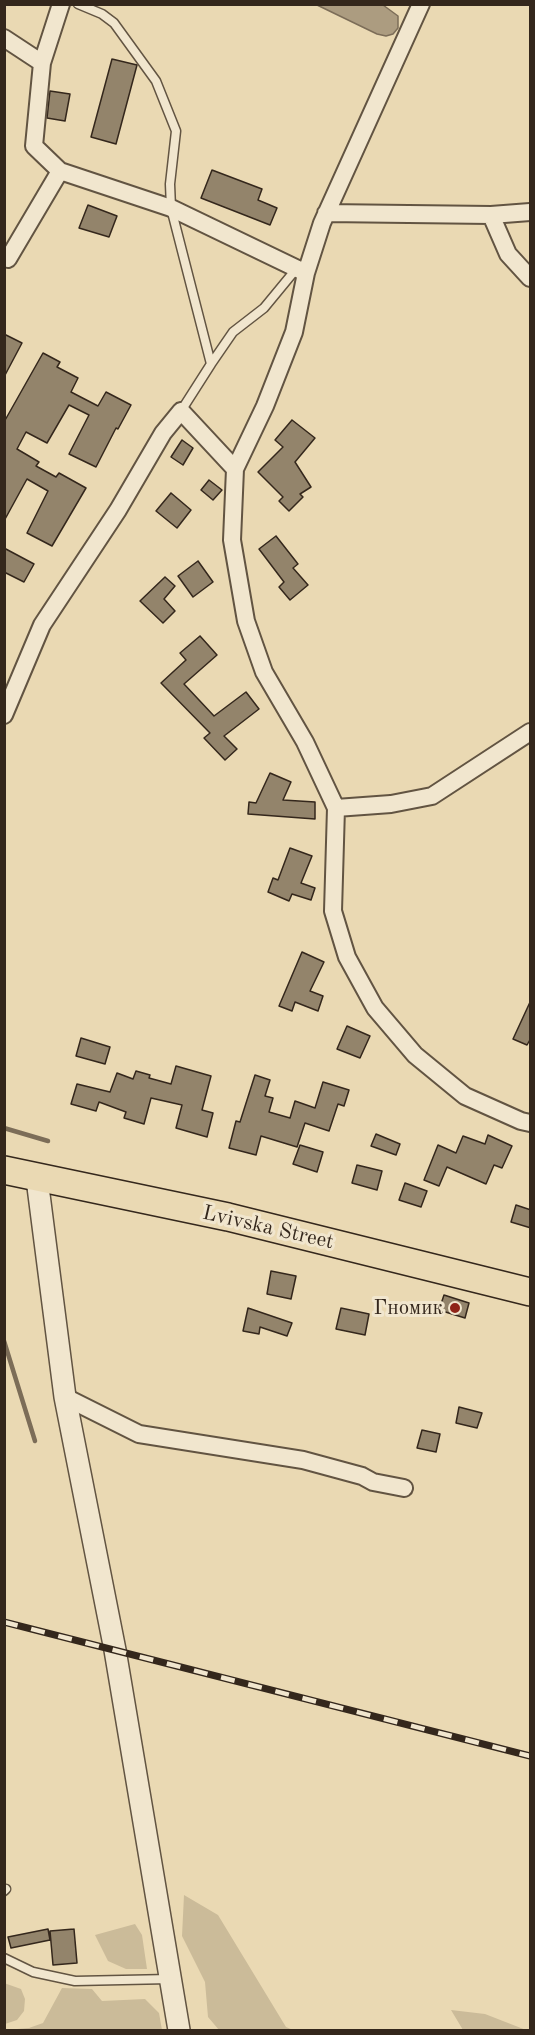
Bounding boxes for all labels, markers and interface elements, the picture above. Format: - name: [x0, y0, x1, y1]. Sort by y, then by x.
- street label: Lvivska Street: [200, 1201, 336, 1255]
- place label: Гномик: [373, 1295, 443, 1321]
- marker: Гномик: [448, 1301, 462, 1315]

